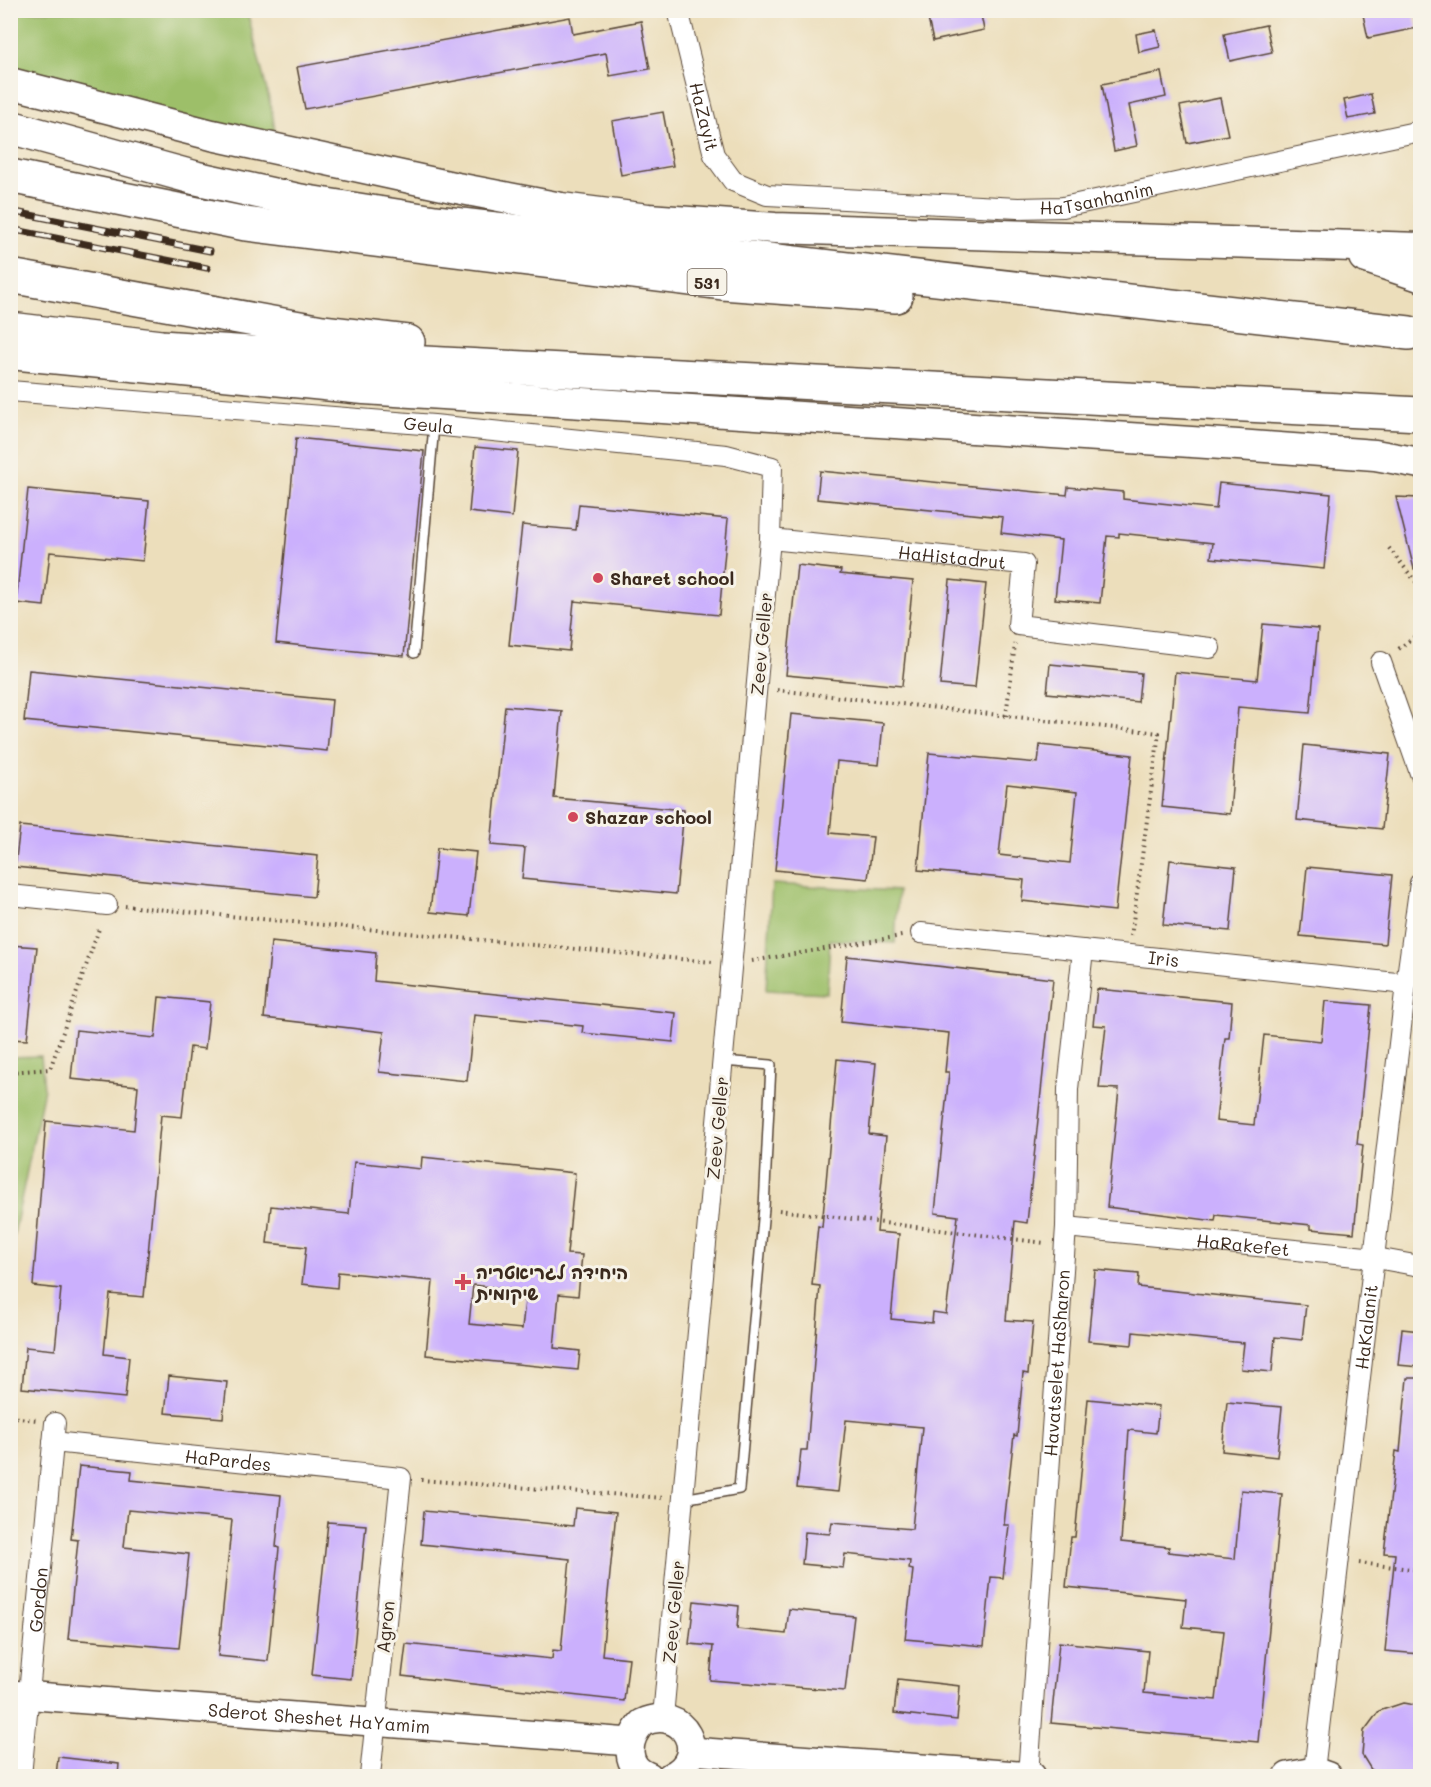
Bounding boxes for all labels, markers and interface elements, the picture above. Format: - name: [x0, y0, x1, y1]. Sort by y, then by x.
- street label: HaZayit: [684, 80, 725, 154]
- street label: HaTsanhanim: [1039, 176, 1155, 220]
- road number: 531: [688, 269, 726, 295]
- street label: Geula: [403, 411, 455, 439]
- street label: HaHistadrut: [897, 540, 1007, 574]
- place label: Sharet school: [610, 566, 734, 590]
- marker: Sharet school: [591, 571, 605, 585]
- street label: Zeev Geller: [745, 591, 777, 697]
- place label: Shazar school: [585, 805, 712, 829]
- marker: Shazar school: [566, 810, 580, 824]
- street label: Iris: [1147, 945, 1180, 972]
- street label: Zeev Geller: [701, 1075, 733, 1181]
- street label: HaRakefet: [1195, 1228, 1291, 1261]
- place label: היחידה לגריאטריה שיקומית: [474, 1260, 628, 1306]
- street label: Havatselet HaSharon: [1038, 1269, 1075, 1457]
- marker: היחידה לגריאטריה שיקומית: [454, 1273, 472, 1291]
- street label: HaKalanit: [1349, 1283, 1383, 1371]
- street label: HaPardes: [184, 1444, 272, 1477]
- street label: Zeev Geller: [657, 1559, 689, 1665]
- street label: Gordon: [23, 1566, 53, 1633]
- street label: Agron: [370, 1600, 400, 1654]
- street label: Sderot Sheshet HaYamim: [207, 1697, 431, 1738]

